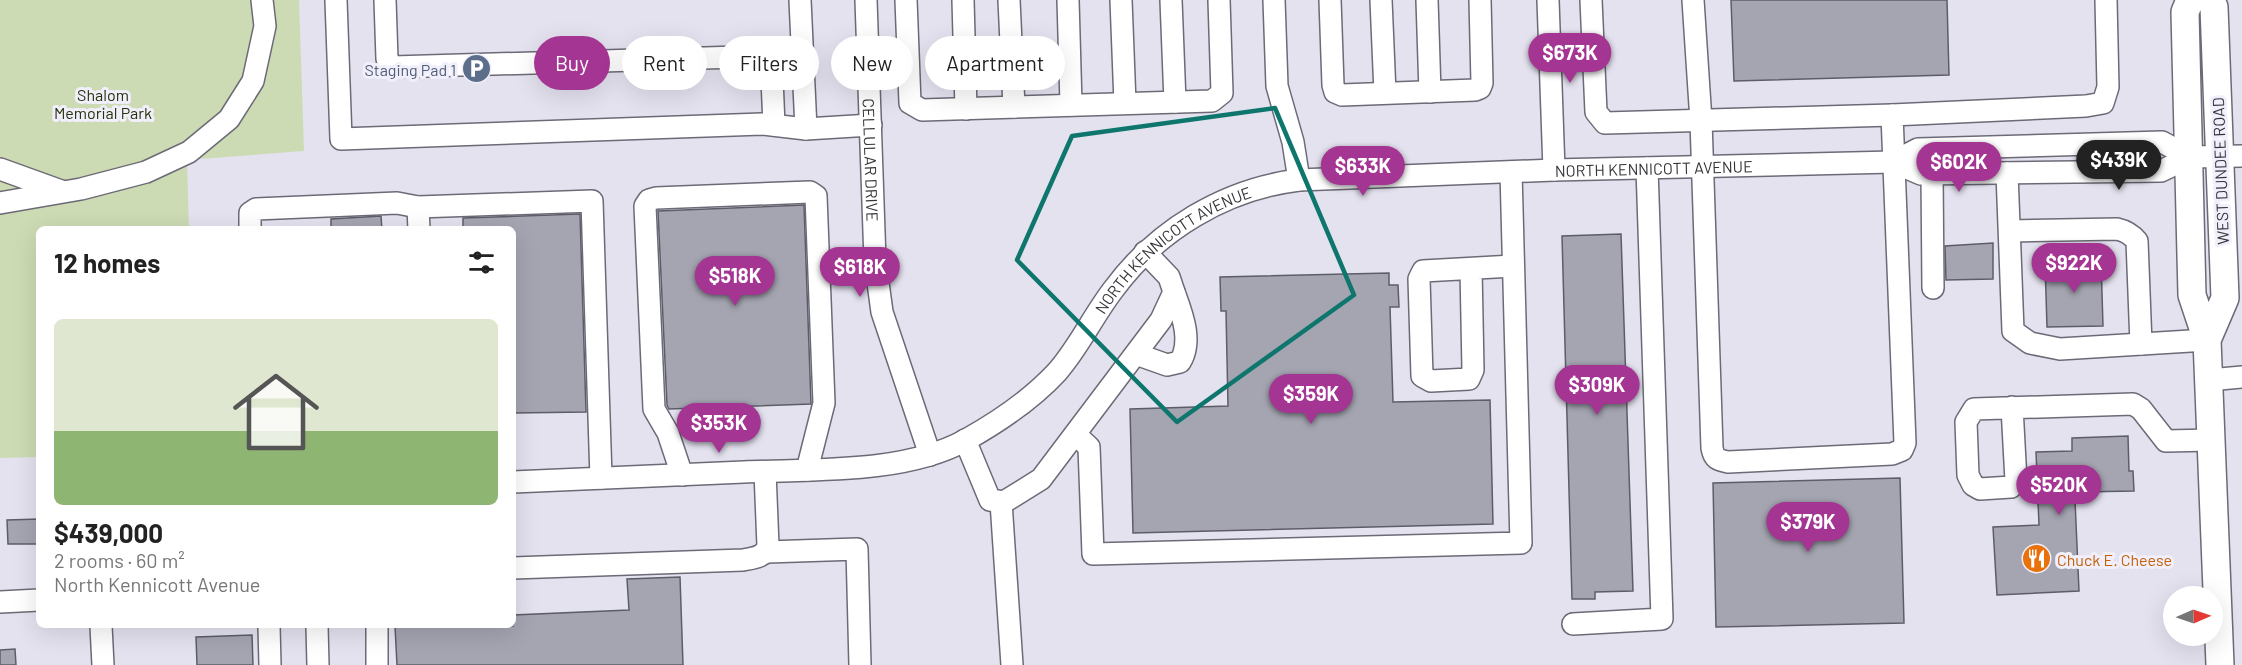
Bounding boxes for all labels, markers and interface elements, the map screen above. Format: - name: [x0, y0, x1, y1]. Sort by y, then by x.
- pin: $673K: [1528, 33, 1612, 84]
- chip: Buy: [534, 36, 610, 90]
- chip: Rent: [622, 36, 707, 90]
- chip: Filters: [719, 36, 819, 90]
- chip: New: [831, 36, 913, 90]
- chip: Apartment: [925, 36, 1065, 90]
- text: $673K: [1542, 40, 1598, 64]
- parking icon: Staging Pad 1: [461, 53, 493, 85]
- place label: Staging Pad 1: [364, 60, 456, 79]
- park label: Shalom Memorial Park: [54, 85, 152, 122]
- street label: WEST DUNDEE ROAD: [2208, 97, 2232, 245]
- street label: CELLULAR DRIVE: [860, 98, 883, 222]
- pin: $439K: [2077, 140, 2161, 191]
- pin: $602K: [1917, 142, 2001, 193]
- pin: $633K: [1321, 146, 1405, 197]
- text: $439K: [2090, 147, 2148, 171]
- text: $602K: [1930, 149, 1988, 173]
- text: $633K: [1335, 153, 1391, 177]
- street label: NORTH KENNICOTT AVENUE: [1555, 156, 1753, 179]
- street label: NORTH KENNICOTT AVENUE: [1090, 182, 1253, 317]
- pin: $922K: [2032, 243, 2116, 294]
- icon: filters: [465, 246, 498, 279]
- text: 12 homes: [54, 247, 160, 278]
- pin: $618K: [818, 247, 902, 298]
- text: $922K: [2046, 250, 2102, 274]
- text: $618K: [834, 254, 886, 278]
- pin: $518K: [693, 256, 777, 307]
- text: $518K: [709, 263, 761, 287]
- icon: home: [222, 358, 330, 466]
- pin: $309K: [1555, 365, 1639, 416]
- text: $309K: [1569, 372, 1625, 396]
- pin: $359K: [1269, 374, 1353, 425]
- text: $359K: [1283, 381, 1339, 405]
- pin: $353K: [677, 403, 761, 454]
- text: $353K: [691, 410, 747, 434]
- pin: $520K: [2017, 465, 2101, 516]
- text: $520K: [2030, 472, 2088, 496]
- pin: $379K: [1766, 502, 1850, 553]
- text: $379K: [1780, 509, 1836, 533]
- text: $439,000: [54, 517, 163, 548]
- restaurant icon: Chuck E. Cheese: [2020, 543, 2052, 575]
- text: 2 rooms · 60 m²: [54, 548, 185, 572]
- place label: Chuck E. Cheese: [2057, 550, 2172, 569]
- text: North Kennicott Avenue: [54, 572, 261, 596]
- north arrow: [2163, 586, 2223, 646]
- map controls: [2163, 586, 2223, 646]

